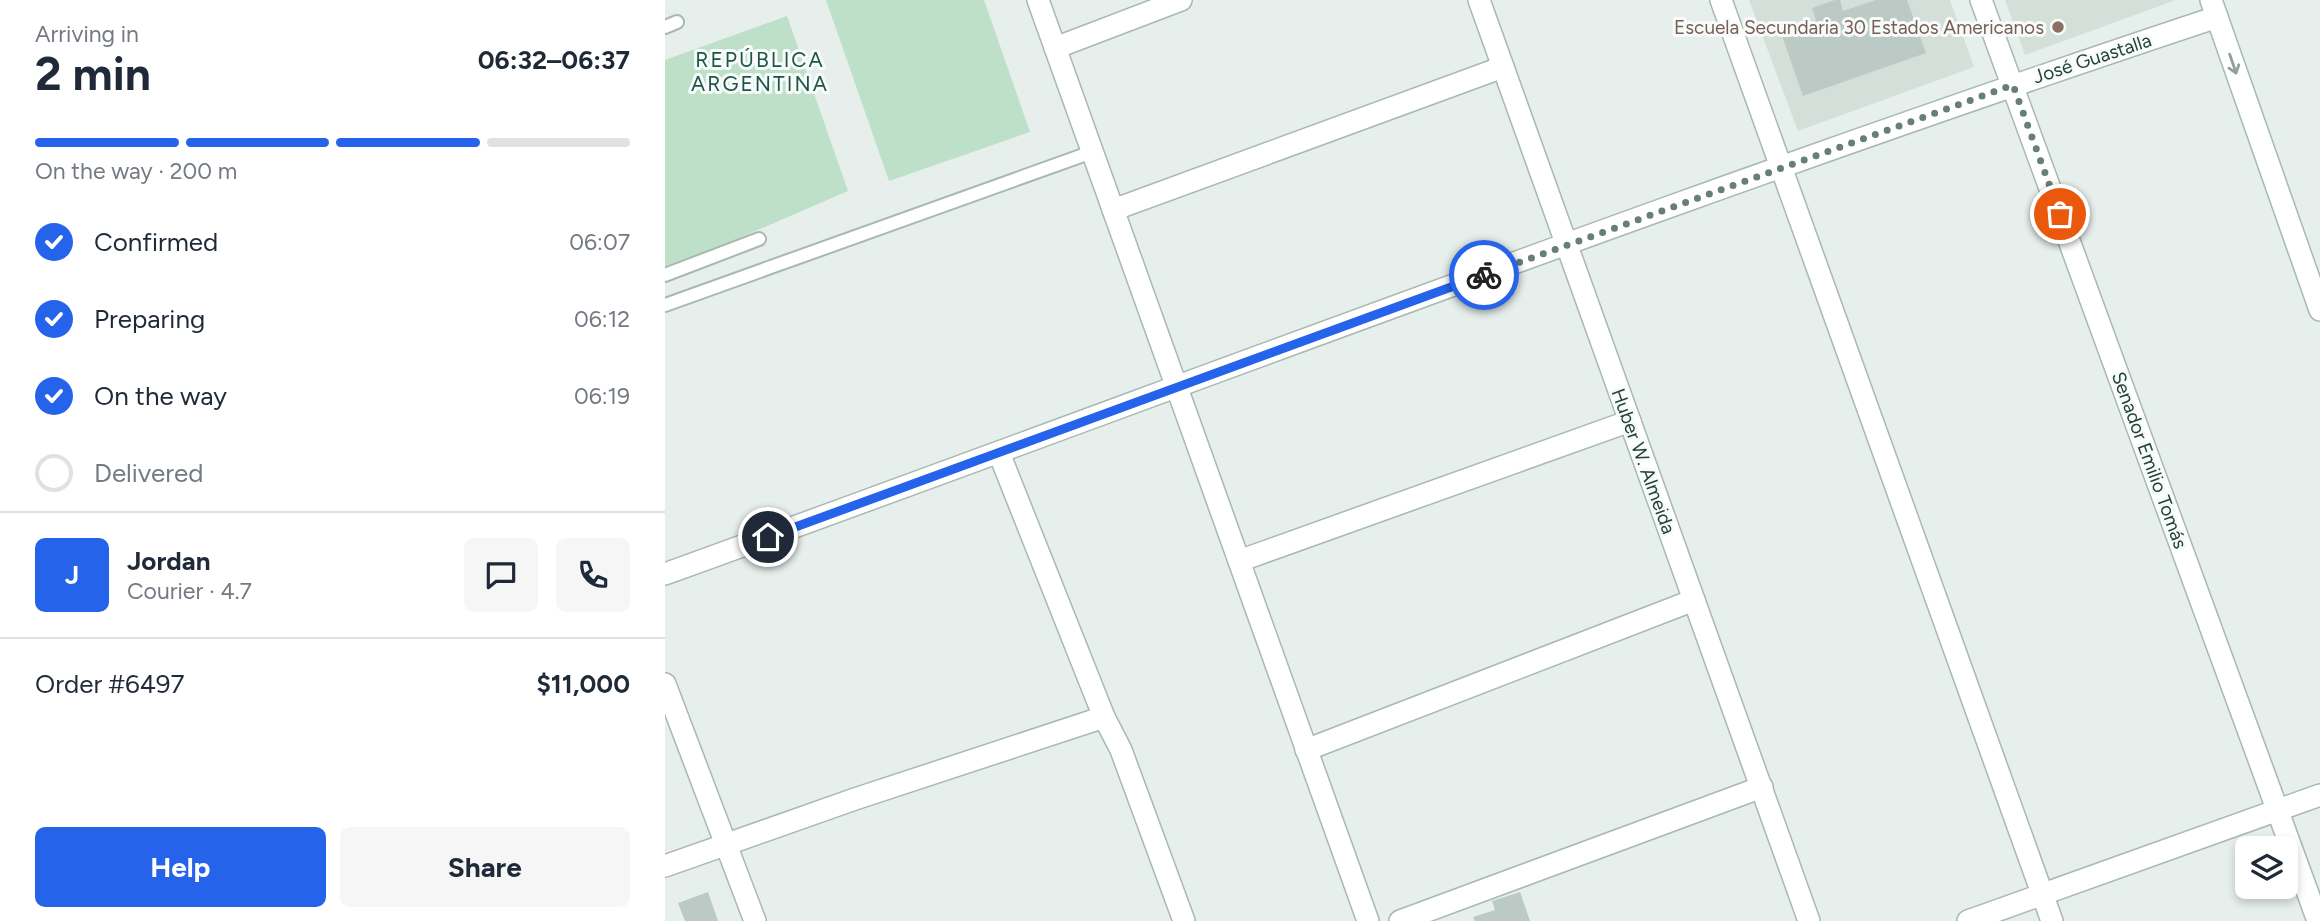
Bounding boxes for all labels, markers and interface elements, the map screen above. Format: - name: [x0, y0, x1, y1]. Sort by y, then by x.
- place label: Escuela Secundaria 30 Estados Americanos: [1674, 16, 2044, 39]
- marker: Escuela Secundaria 30 Estados Americanos: [2050, 19, 2066, 35]
- text: Arriving in: [35, 20, 139, 48]
- street label: José Guastalla: [2030, 29, 2154, 88]
- text: 06:32–06:37: [478, 44, 630, 76]
- text: 2 min: [35, 46, 151, 102]
- district label: REPÚBLICA ARGENTINA: [691, 47, 829, 96]
- one-way arrow: [2228, 53, 2240, 75]
- text: On the way · 200 m: [35, 157, 237, 185]
- pin: [2030, 184, 2090, 244]
- icon: bag: [2041, 195, 2079, 233]
- icon: check: [35, 223, 73, 261]
- text: Confirmed: [94, 226, 218, 258]
- text: 06:07: [569, 228, 630, 256]
- courier: [1449, 240, 1519, 310]
- icon: bike: [1465, 256, 1503, 294]
- icon: check: [35, 300, 73, 338]
- text: Preparing: [94, 303, 205, 335]
- text: 06:12: [574, 305, 630, 333]
- street label: Senador Emilio Tomás: [2107, 368, 2192, 552]
- icon: check: [35, 377, 73, 415]
- text: On the way: [94, 380, 227, 412]
- text: 06:19: [574, 382, 630, 410]
- street label: Huber W. Almeida: [1607, 385, 1681, 537]
- text: Delivered: [94, 457, 203, 489]
- pin: [738, 507, 798, 567]
- icon: home: [749, 518, 787, 556]
- button: chat: [464, 538, 538, 612]
- button: phone: [556, 538, 630, 612]
- text: Jordan: [127, 545, 210, 577]
- text: J: [65, 559, 79, 591]
- text: Courier · 4.7: [127, 577, 252, 605]
- text: Order #6497: [35, 668, 185, 700]
- text: $11,000: [536, 668, 630, 700]
- button: Help: [35, 827, 326, 907]
- button: Share: [340, 827, 630, 907]
- map controls: [2235, 836, 2298, 899]
- button: layers: [2235, 836, 2298, 899]

